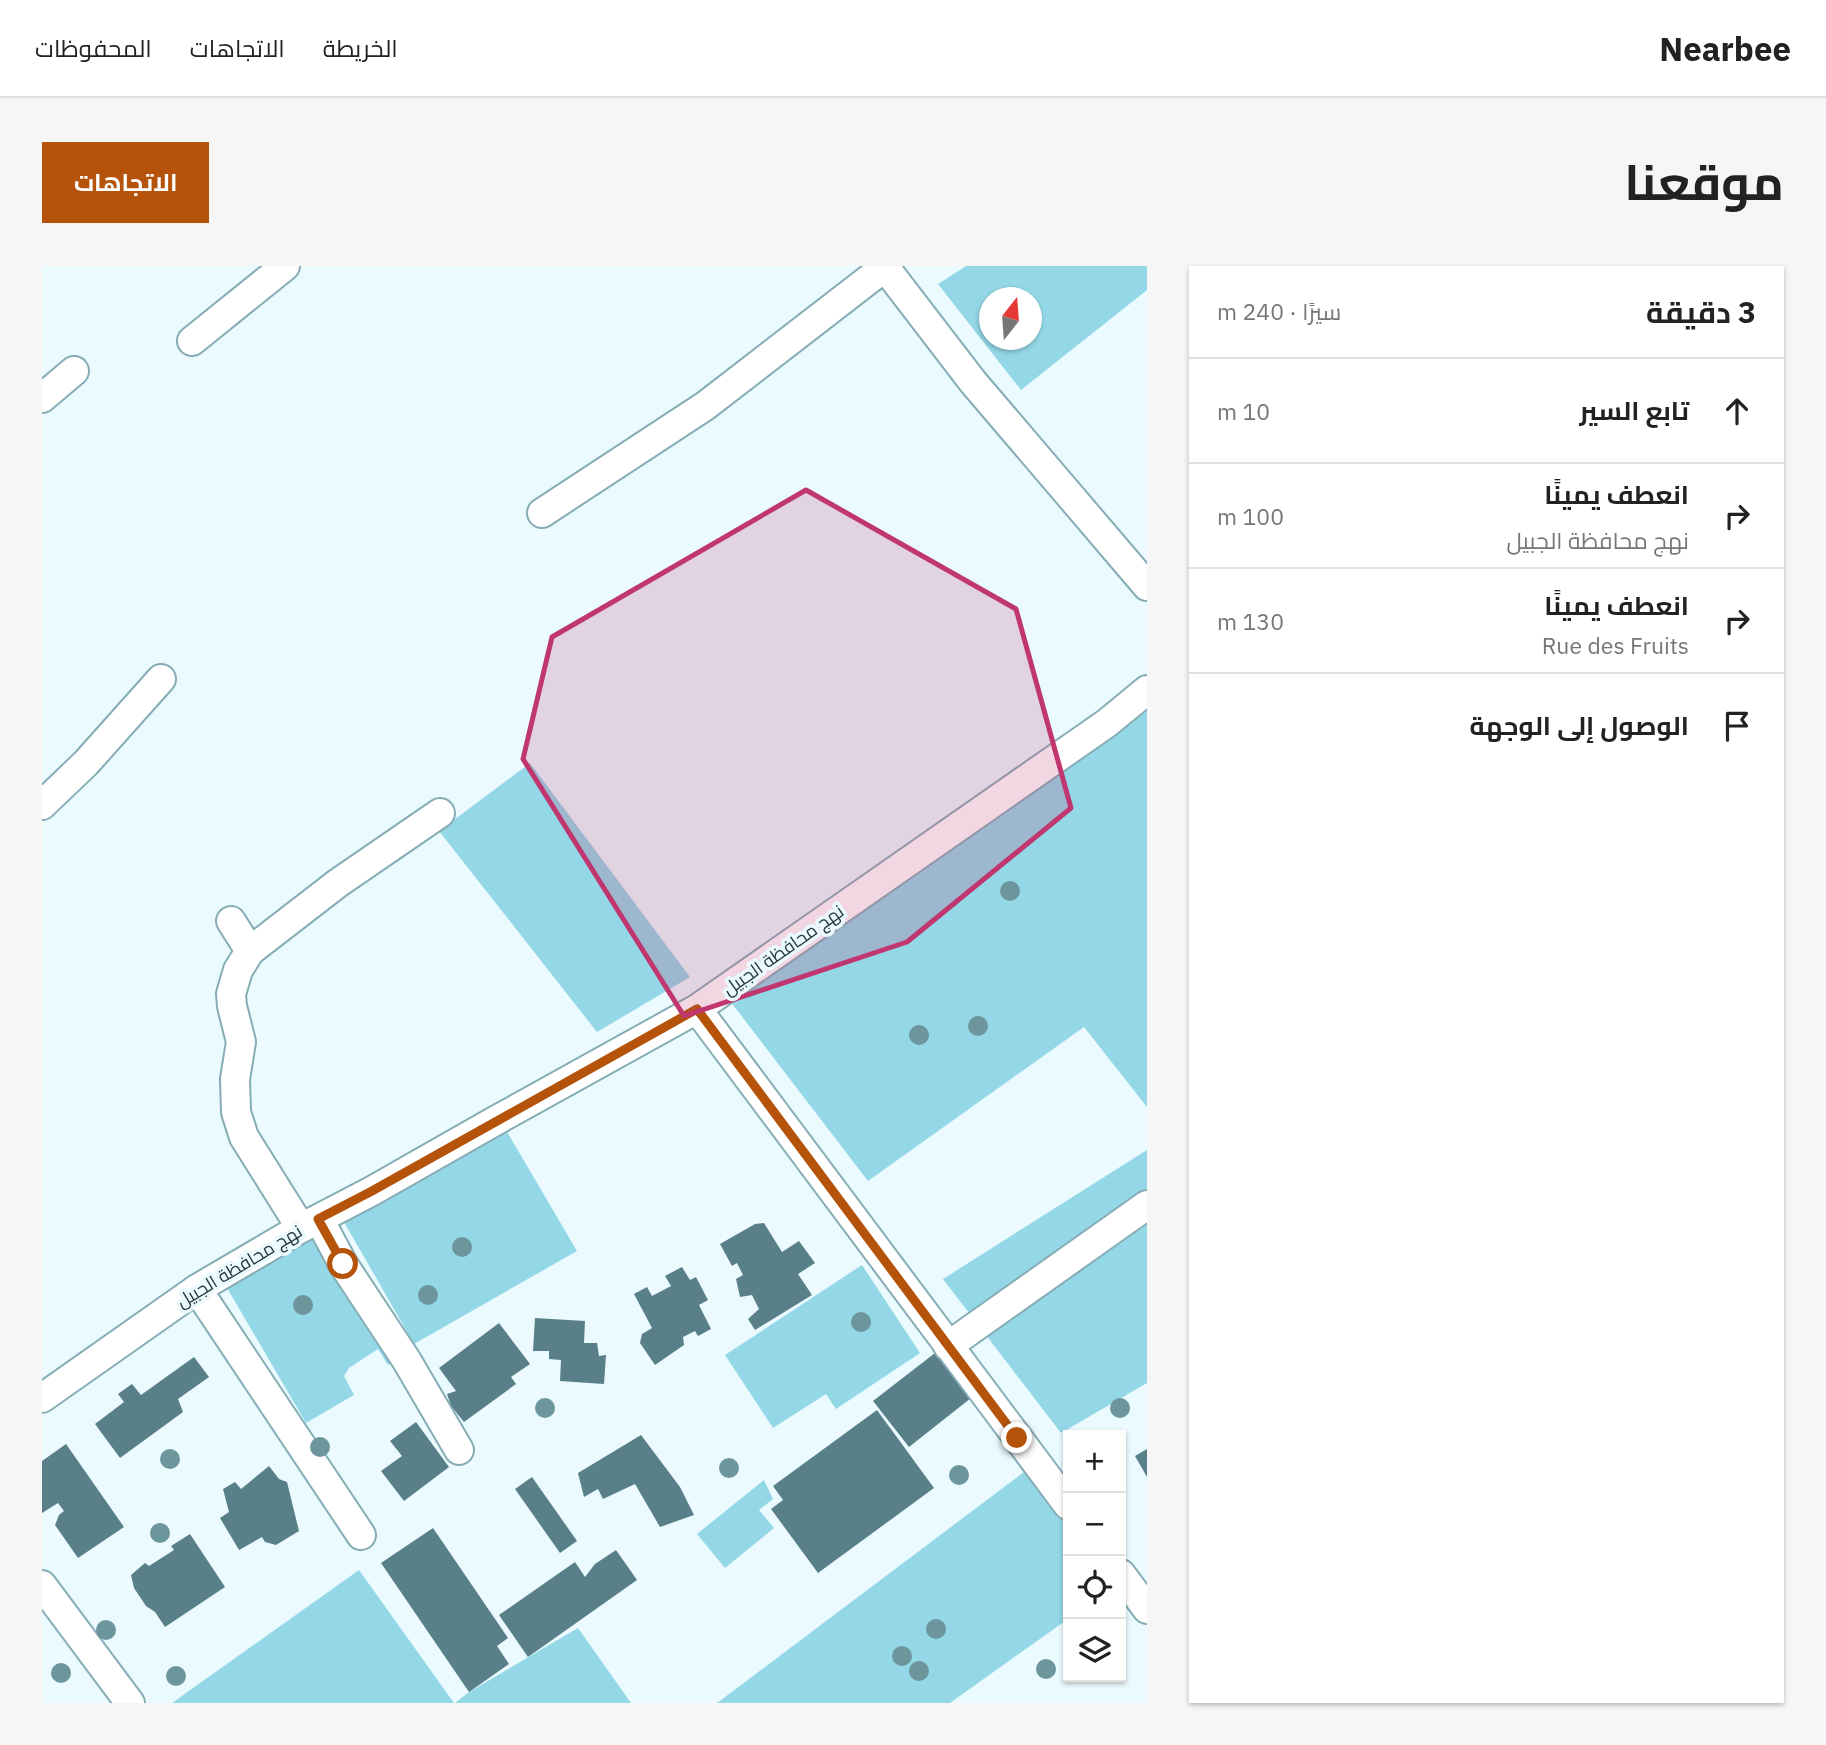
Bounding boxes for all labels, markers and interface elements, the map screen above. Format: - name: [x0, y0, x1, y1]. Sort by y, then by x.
- text: Nearbee: [1659, 27, 1791, 70]
- text: المحفوظات: [35, 32, 152, 64]
- text: الاتجاهات: [190, 32, 285, 64]
- text: الخريطة: [323, 32, 398, 64]
- button: الاتجاهات: [42, 142, 209, 223]
- text: موقعنا: [1624, 150, 1784, 213]
- north arrow: [979, 287, 1042, 350]
- text: 3 دقيقة: [1646, 292, 1756, 331]
- text: سيرًا · 240 m: [1217, 296, 1341, 326]
- icon: ahead: [1718, 392, 1756, 430]
- text: تابع السير: [1579, 393, 1689, 427]
- text: 10 m: [1217, 396, 1270, 426]
- text: انعطف يمينًا: [1544, 477, 1689, 511]
- icon: right: [1718, 497, 1756, 535]
- text: 100 m: [1217, 501, 1284, 531]
- text: نهج محافظة الجبيل: [1506, 525, 1689, 555]
- text: انعطف يمينًا: [1544, 588, 1689, 622]
- icon: right: [1718, 602, 1756, 640]
- text: 130 m: [1217, 606, 1284, 636]
- text: Rue des Fruits: [1542, 630, 1689, 660]
- icon: arrive: [1718, 707, 1756, 745]
- text: الوصول إلى الوجهة: [1470, 708, 1689, 742]
- street label: نهج محافظة الجبيل: [718, 900, 849, 1001]
- street label: نهج محافظة الجبيل: [172, 1219, 307, 1313]
- route start: [327, 1248, 358, 1279]
- route end: [1001, 1422, 1032, 1453]
- map controls: [1063, 1430, 1126, 1682]
- button: +: [1063, 1430, 1126, 1493]
- button: −: [1063, 1493, 1126, 1556]
- button: locate: [1063, 1556, 1126, 1619]
- button: layers: [1063, 1619, 1126, 1682]

